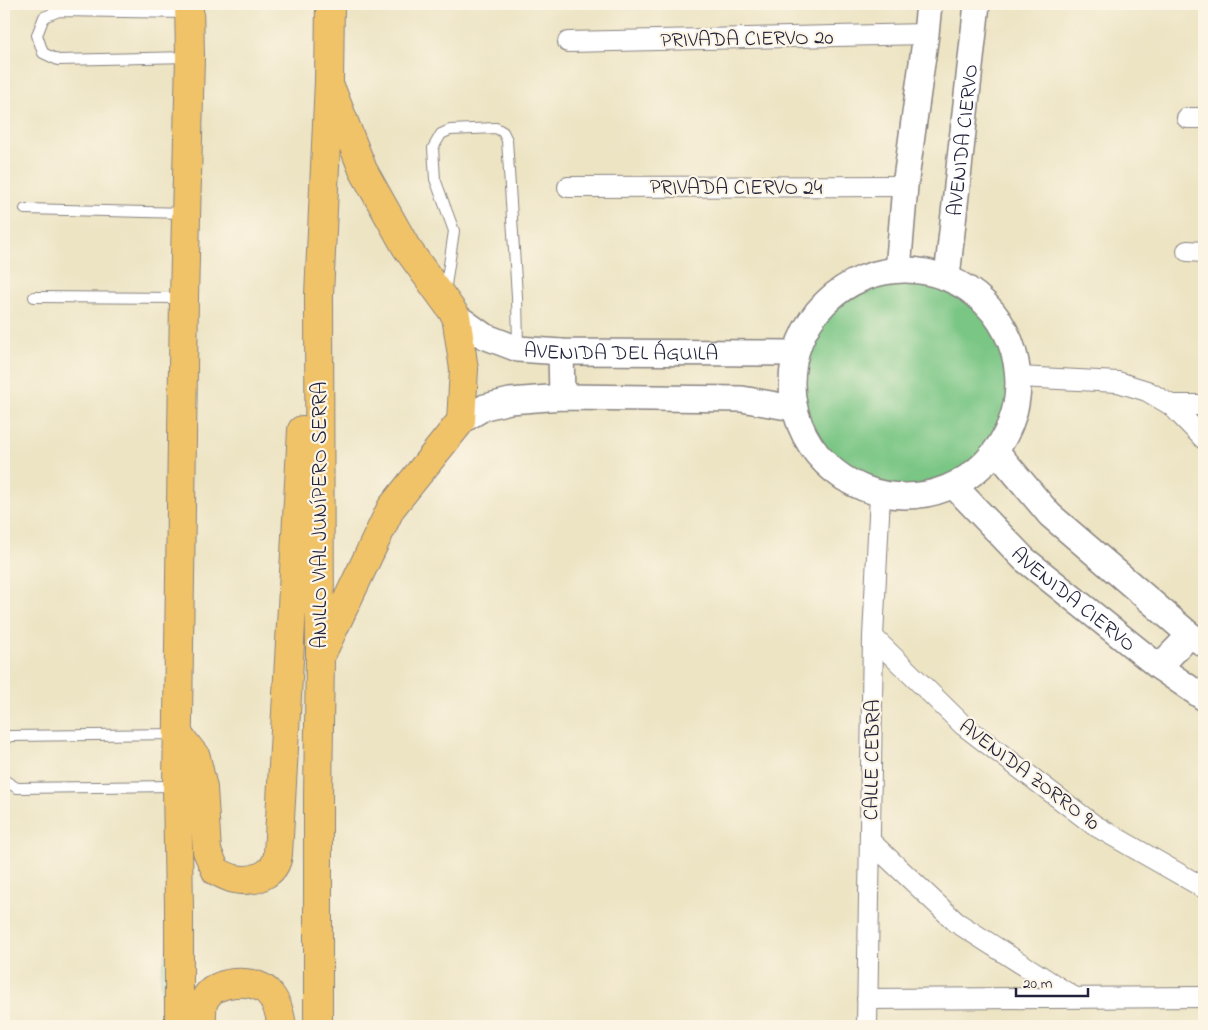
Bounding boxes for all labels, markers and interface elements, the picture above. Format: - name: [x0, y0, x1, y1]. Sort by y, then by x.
- street label: PRIVADA CIERVO 20: [660, 23, 834, 57]
- street label: AVENIDA CIERVO: [941, 62, 987, 218]
- street label: PRIVADA CIERVO 24: [650, 174, 823, 204]
- street label: AVENIDA DEL ÁGUILA: [523, 336, 718, 370]
- street label: ANILLO VIAL JUNÍPERO SERRA: [306, 382, 336, 648]
- street label: AVENIDA CIERVO: [1003, 541, 1142, 660]
- street label: CALLE CEBRA: [857, 699, 889, 821]
- street label: AVENIDA ZORRO 90: [952, 713, 1106, 839]
- scale bar: [1016, 965, 1088, 997]
- text: 20 m: [1023, 973, 1053, 995]

